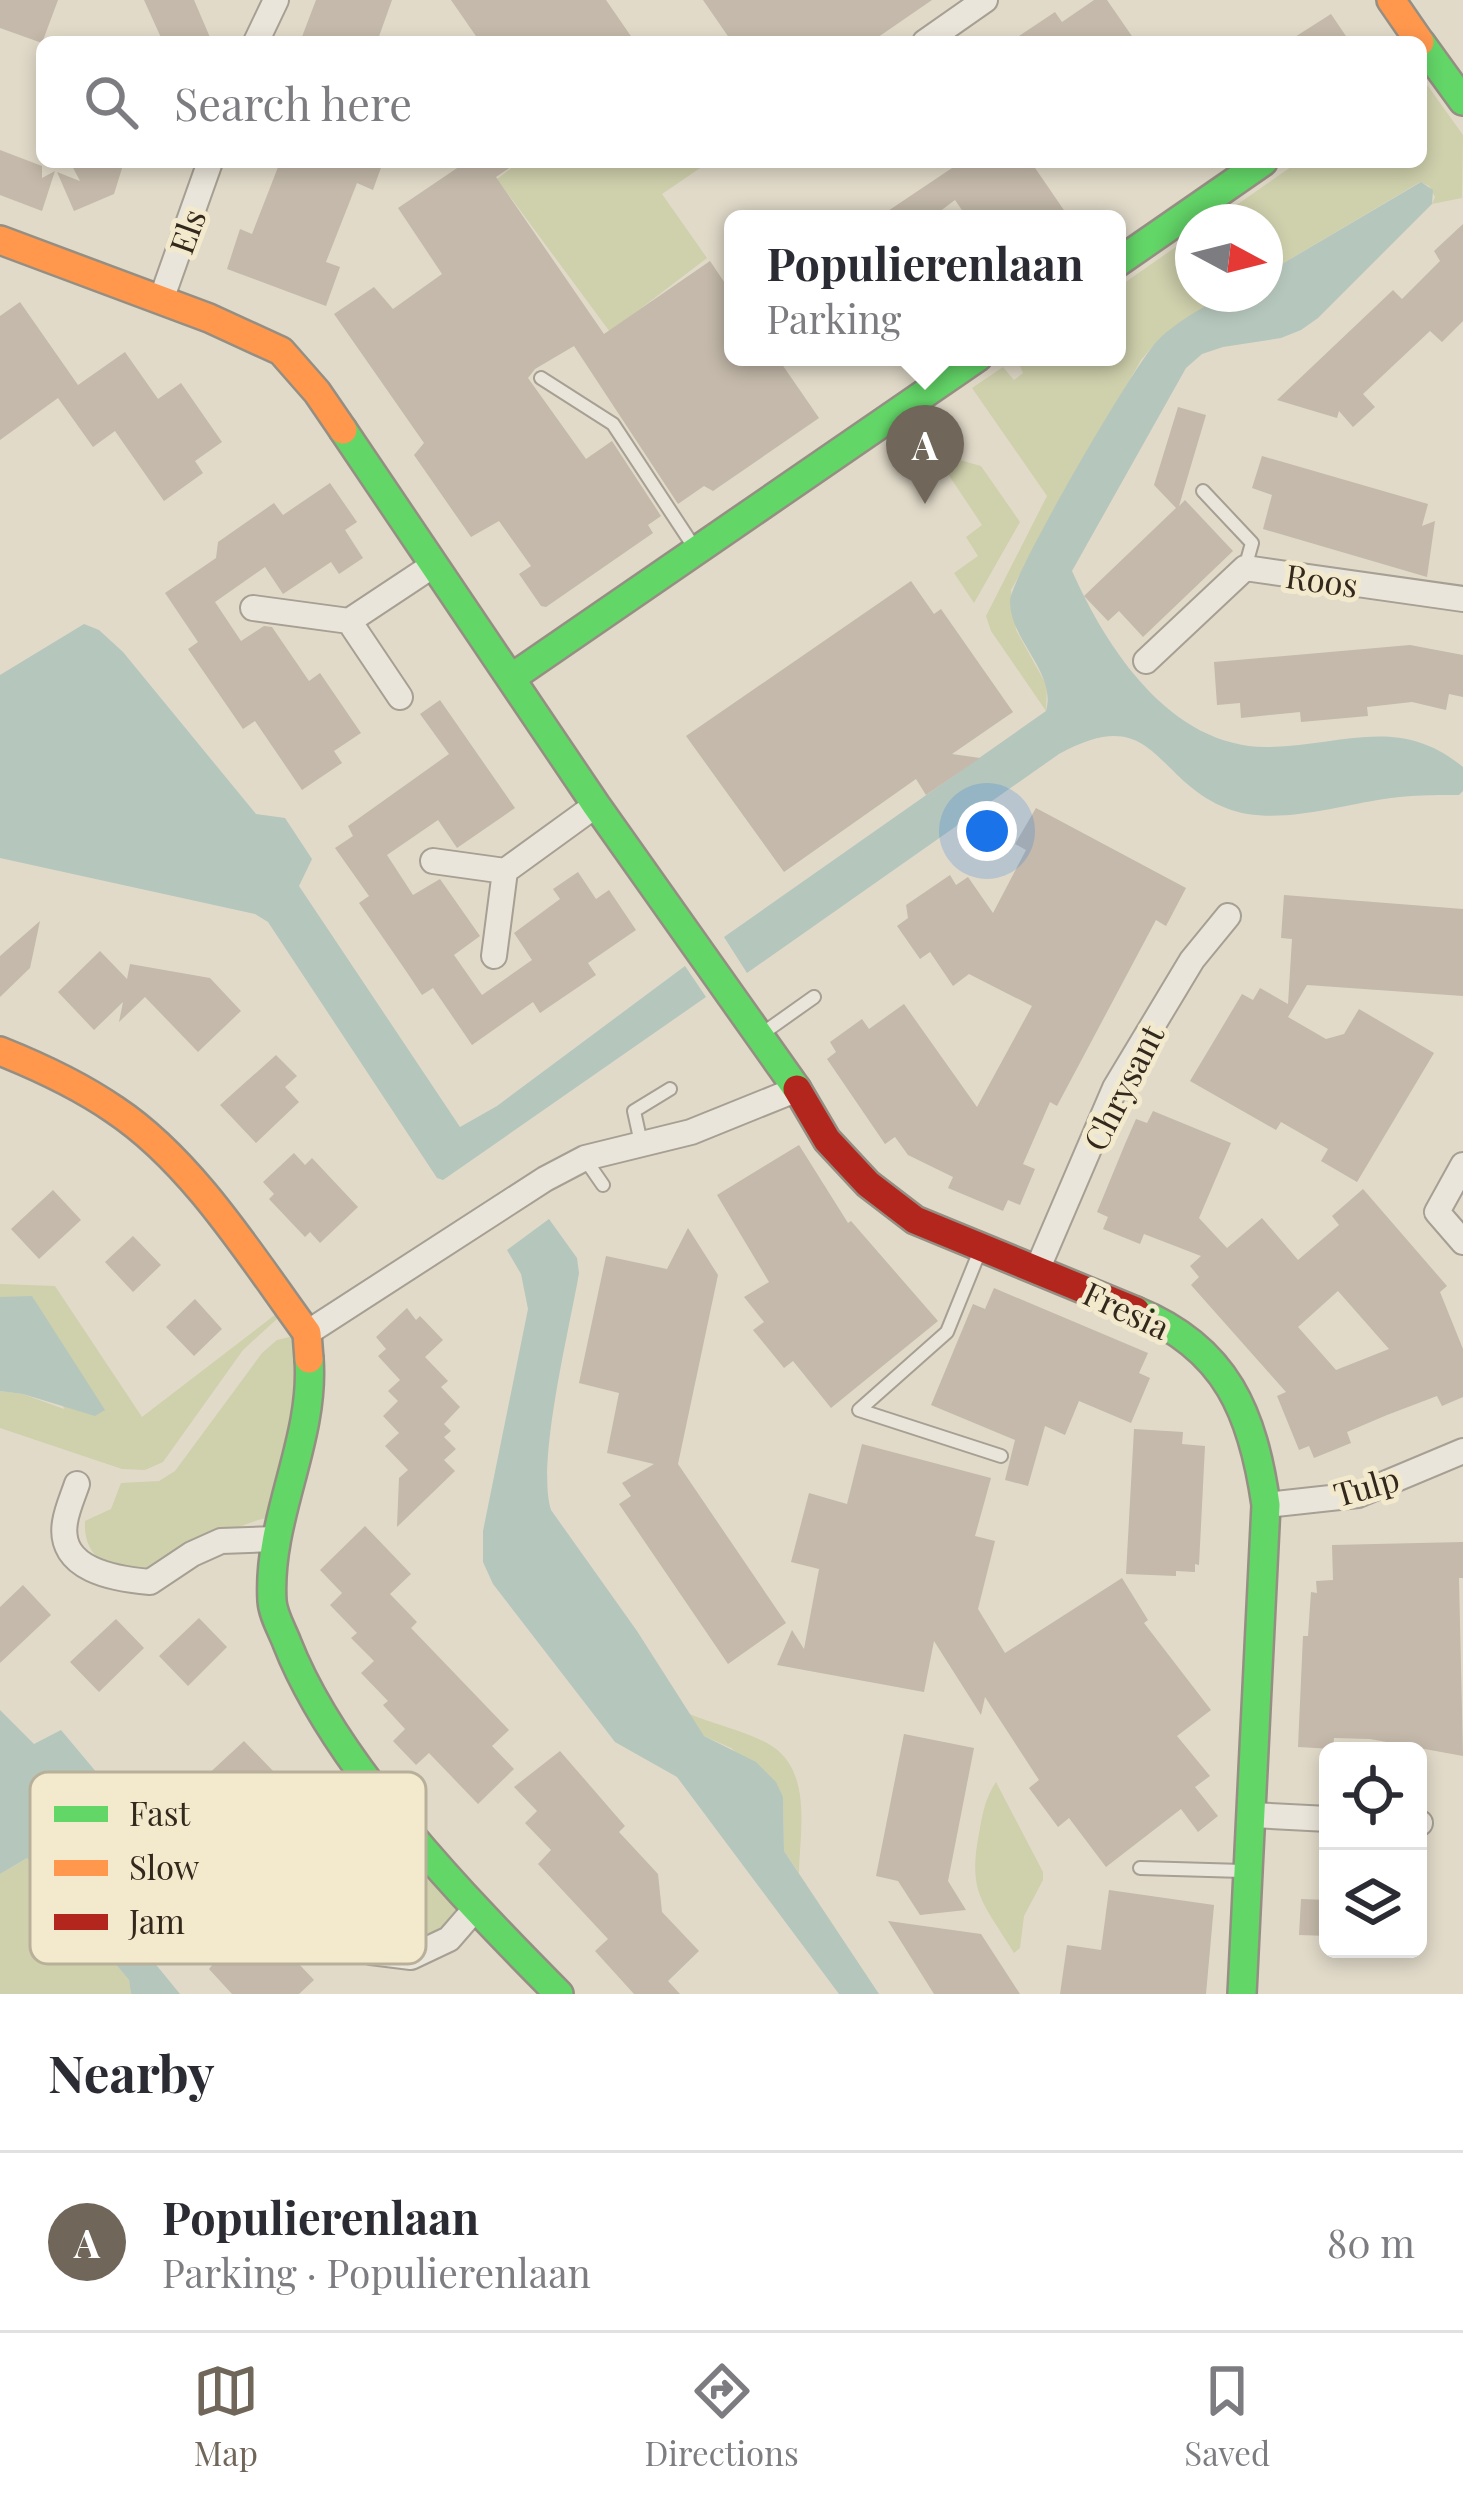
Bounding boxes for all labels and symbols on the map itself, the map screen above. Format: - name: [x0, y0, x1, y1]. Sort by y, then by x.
- street label: Els: [158, 203, 214, 259]
- north arrow: [1175, 204, 1283, 312]
- pin: A: [886, 405, 964, 504]
- street label: Roos: [1283, 552, 1361, 606]
- your location: [957, 801, 1017, 861]
- street label: Chrysant: [1072, 1015, 1173, 1157]
- street label: Fresia: [1077, 1270, 1178, 1348]
- street label: Tulp: [1328, 1455, 1404, 1515]
- legend: [30, 1772, 426, 1964]
- text: Fast: [129, 1790, 191, 1834]
- text: Slow: [129, 1844, 200, 1888]
- text: Jam: [128, 1898, 185, 1942]

